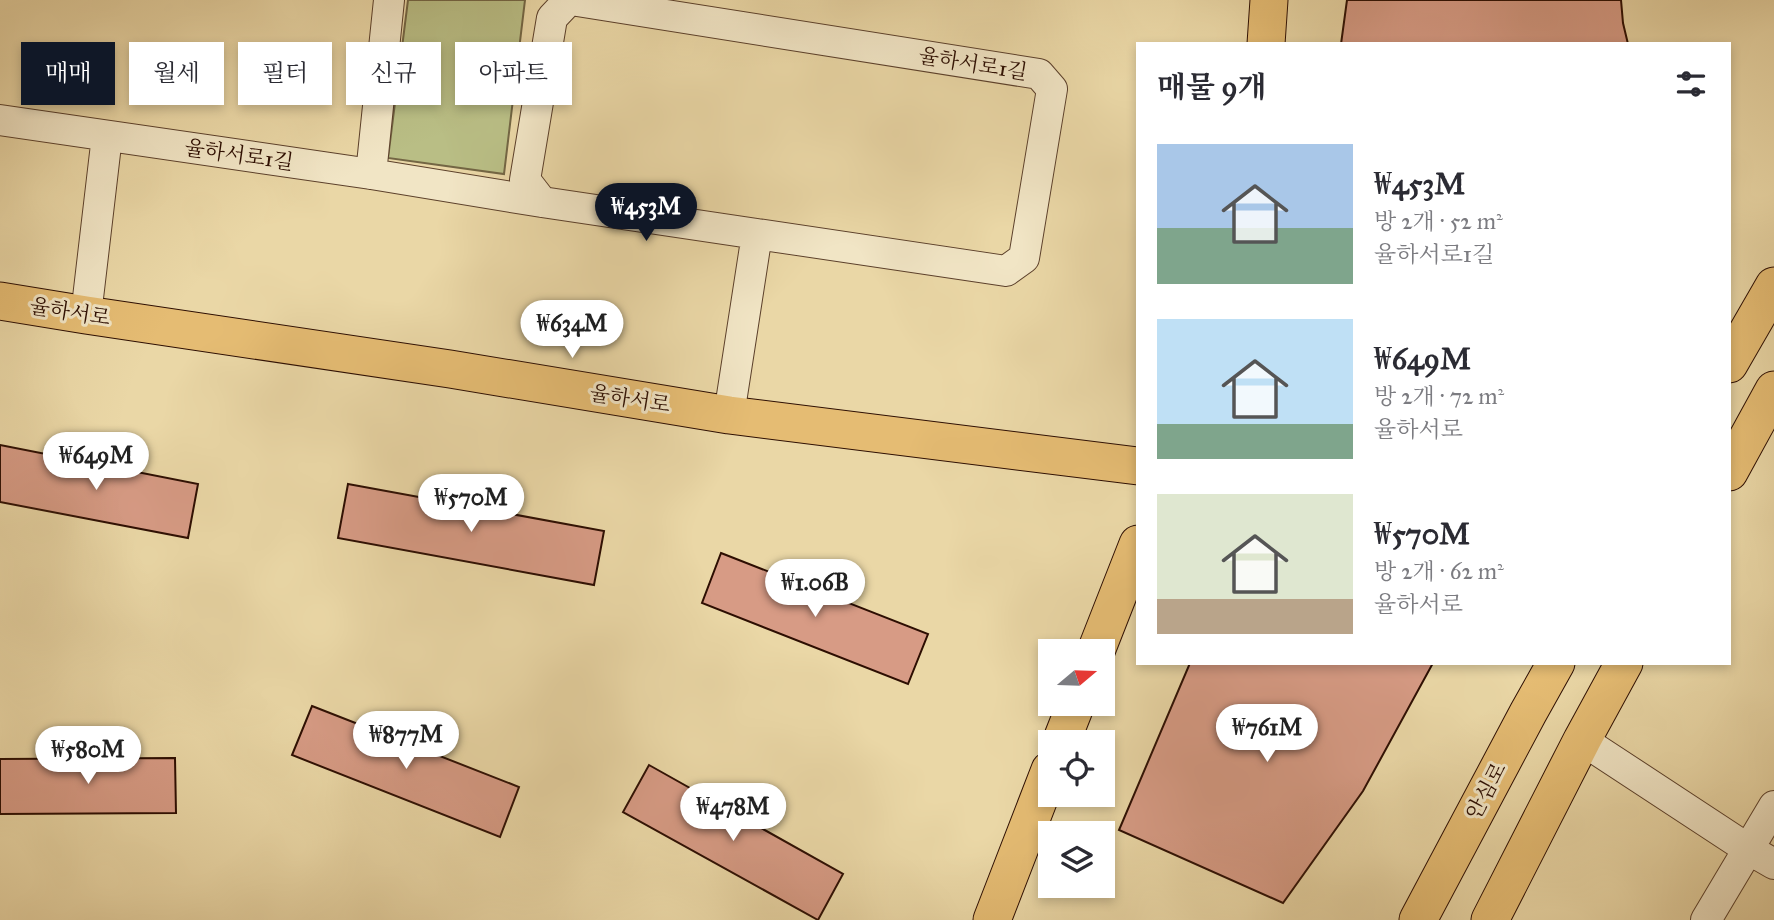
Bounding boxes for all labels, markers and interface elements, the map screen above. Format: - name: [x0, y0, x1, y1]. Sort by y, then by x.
- chip: 매매: [21, 42, 115, 105]
- chip: 월세: [129, 42, 224, 105]
- chip: 필터: [238, 42, 332, 105]
- chip: 신규: [346, 42, 441, 105]
- chip: 아파트: [455, 42, 572, 105]
- street label: 율하서로1길: [917, 43, 1029, 85]
- icon: filters: [1672, 65, 1710, 103]
- text: 매물 9개: [1157, 69, 1267, 105]
- street label: 율하서로1길: [183, 134, 295, 176]
- text: ₩453M: [1374, 166, 1465, 202]
- icon: home: [1213, 172, 1297, 256]
- pin: ₩453M: [597, 184, 695, 243]
- text: ₩453M: [611, 192, 681, 220]
- text: 방 2개 · 52 m²: [1374, 207, 1503, 235]
- text: 율하서로1길: [1374, 240, 1494, 268]
- street label: 율하서로: [28, 293, 112, 331]
- pin: ₩634M: [523, 300, 621, 360]
- text: ₩634M: [536, 309, 608, 337]
- text: ₩649M: [1374, 341, 1471, 377]
- icon: home: [1213, 347, 1297, 431]
- street label: 율하서로: [588, 380, 672, 418]
- text: 방 2개 · 72 m²: [1374, 382, 1504, 410]
- text: 율하서로: [1374, 415, 1463, 443]
- pin: ₩649M: [47, 433, 145, 492]
- text: ₩649M: [59, 441, 133, 469]
- pin: ₩570M: [422, 475, 520, 534]
- text: ₩570M: [434, 483, 508, 511]
- text: ₩570M: [1374, 516, 1470, 552]
- icon: home: [1213, 522, 1297, 606]
- text: 방 2개 · 62 m²: [1374, 557, 1504, 585]
- pin: ₩1.06B: [758, 560, 872, 619]
- text: ₩1.06B: [781, 568, 849, 596]
- text: 율하서로: [1374, 590, 1463, 618]
- north arrow: [1038, 639, 1115, 716]
- map controls: [1038, 639, 1115, 898]
- pin: ₩761M: [1218, 704, 1316, 764]
- pin: ₩877M: [357, 712, 455, 771]
- text: ₩761M: [1232, 713, 1302, 741]
- text: ₩877M: [369, 720, 443, 748]
- pin: ₩580M: [39, 726, 137, 786]
- button: locate: [1038, 730, 1115, 807]
- text: ₩580M: [51, 735, 125, 763]
- street label: 안심로: [1460, 758, 1512, 824]
- pin: ₩478M: [684, 784, 782, 843]
- text: ₩478M: [696, 792, 770, 820]
- button: layers: [1038, 821, 1115, 898]

